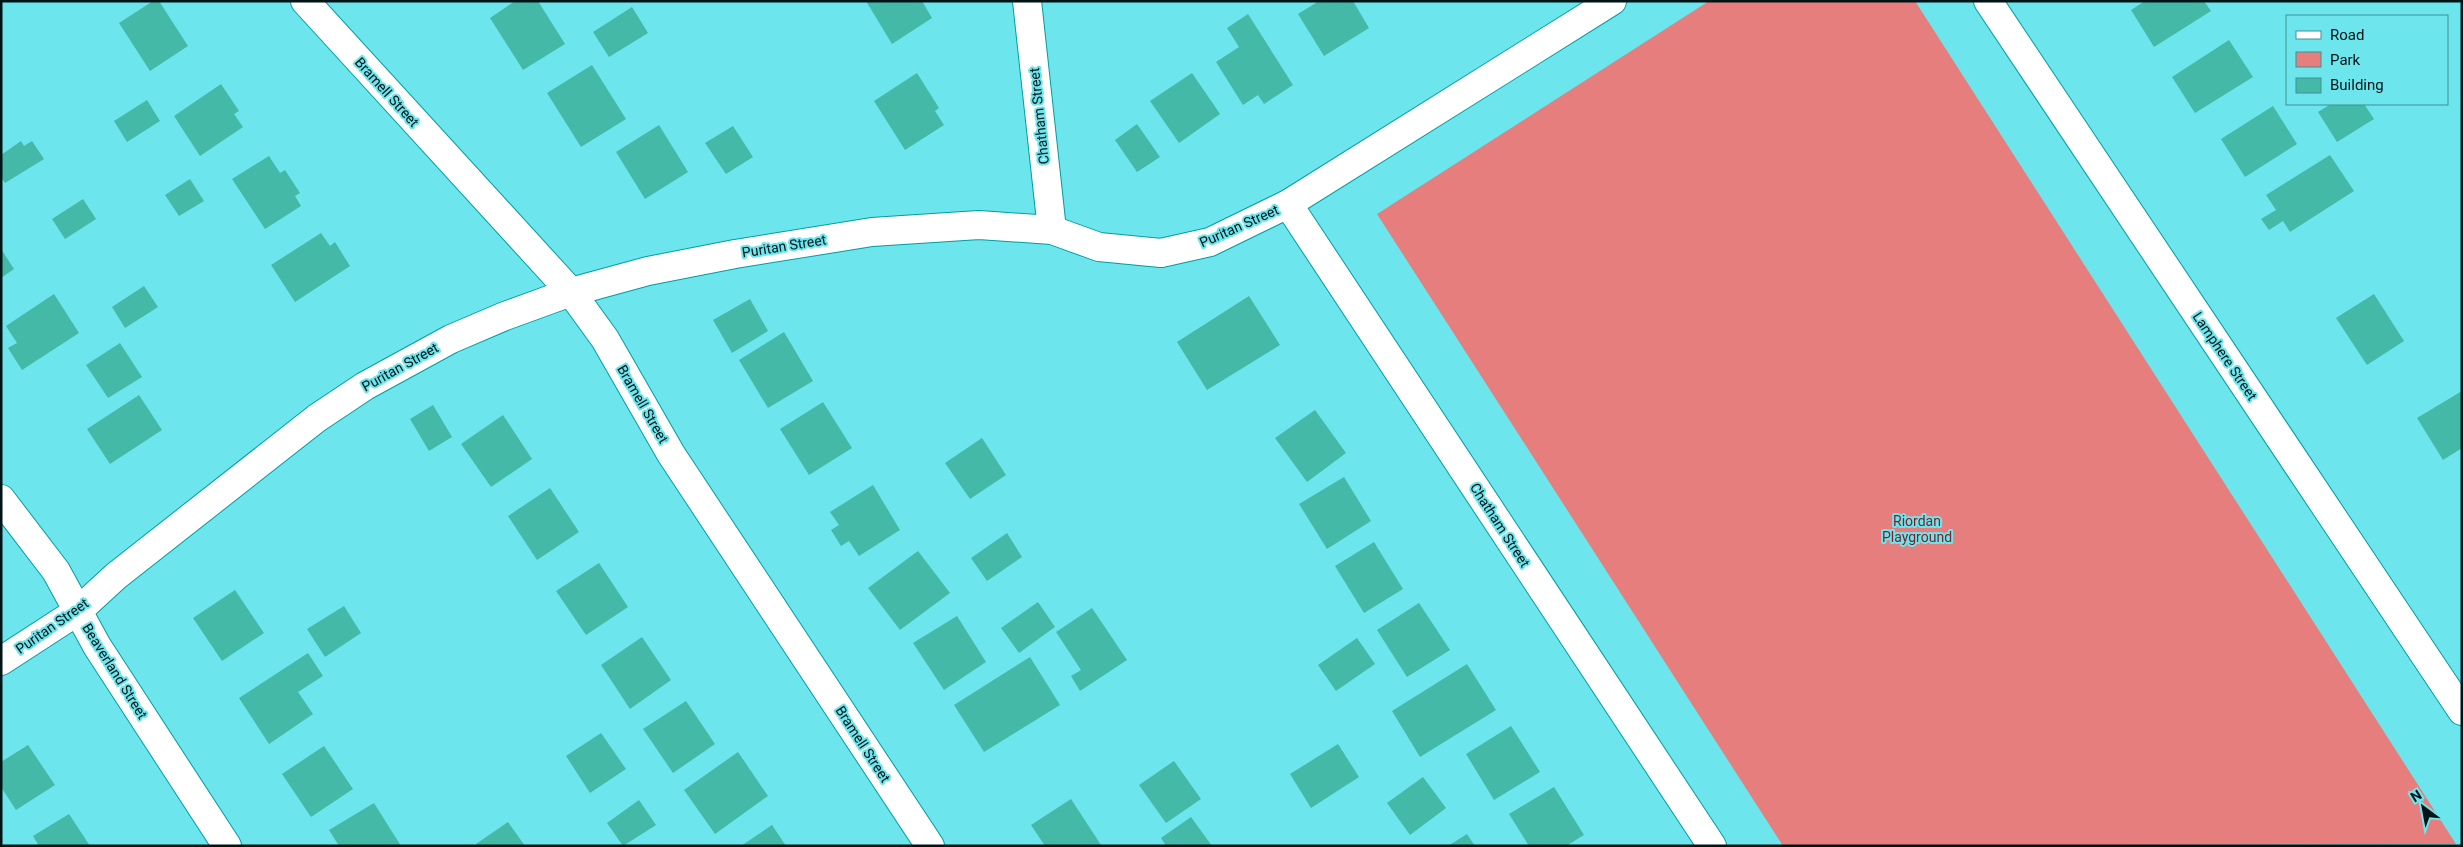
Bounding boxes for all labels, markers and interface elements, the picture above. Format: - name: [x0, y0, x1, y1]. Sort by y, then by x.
- legend: [2286, 15, 2448, 105]
- text: Road: [2330, 26, 2364, 44]
- text: Park: [2330, 51, 2361, 69]
- street label: Bramell Street: [352, 54, 423, 130]
- street label: Chatham Street: [1026, 66, 1052, 165]
- text: Building: [2330, 76, 2384, 94]
- street label: Puritan Street: [1197, 201, 1281, 251]
- street label: Puritan Street: [741, 231, 828, 261]
- street label: Lamphere Street: [2190, 309, 2261, 403]
- street label: Puritan Street: [359, 339, 441, 395]
- street label: Bramell Street: [614, 362, 672, 446]
- street label: Chatham Street: [1467, 480, 1533, 570]
- park label: Riordan Playground: [1882, 513, 1952, 545]
- street label: Puritan Street: [13, 595, 92, 657]
- street label: Beaverland Street: [79, 620, 151, 722]
- street label: Bramell Street: [832, 703, 894, 785]
- north arrow: [2398, 782, 2448, 832]
- text: N: [2408, 787, 2425, 805]

